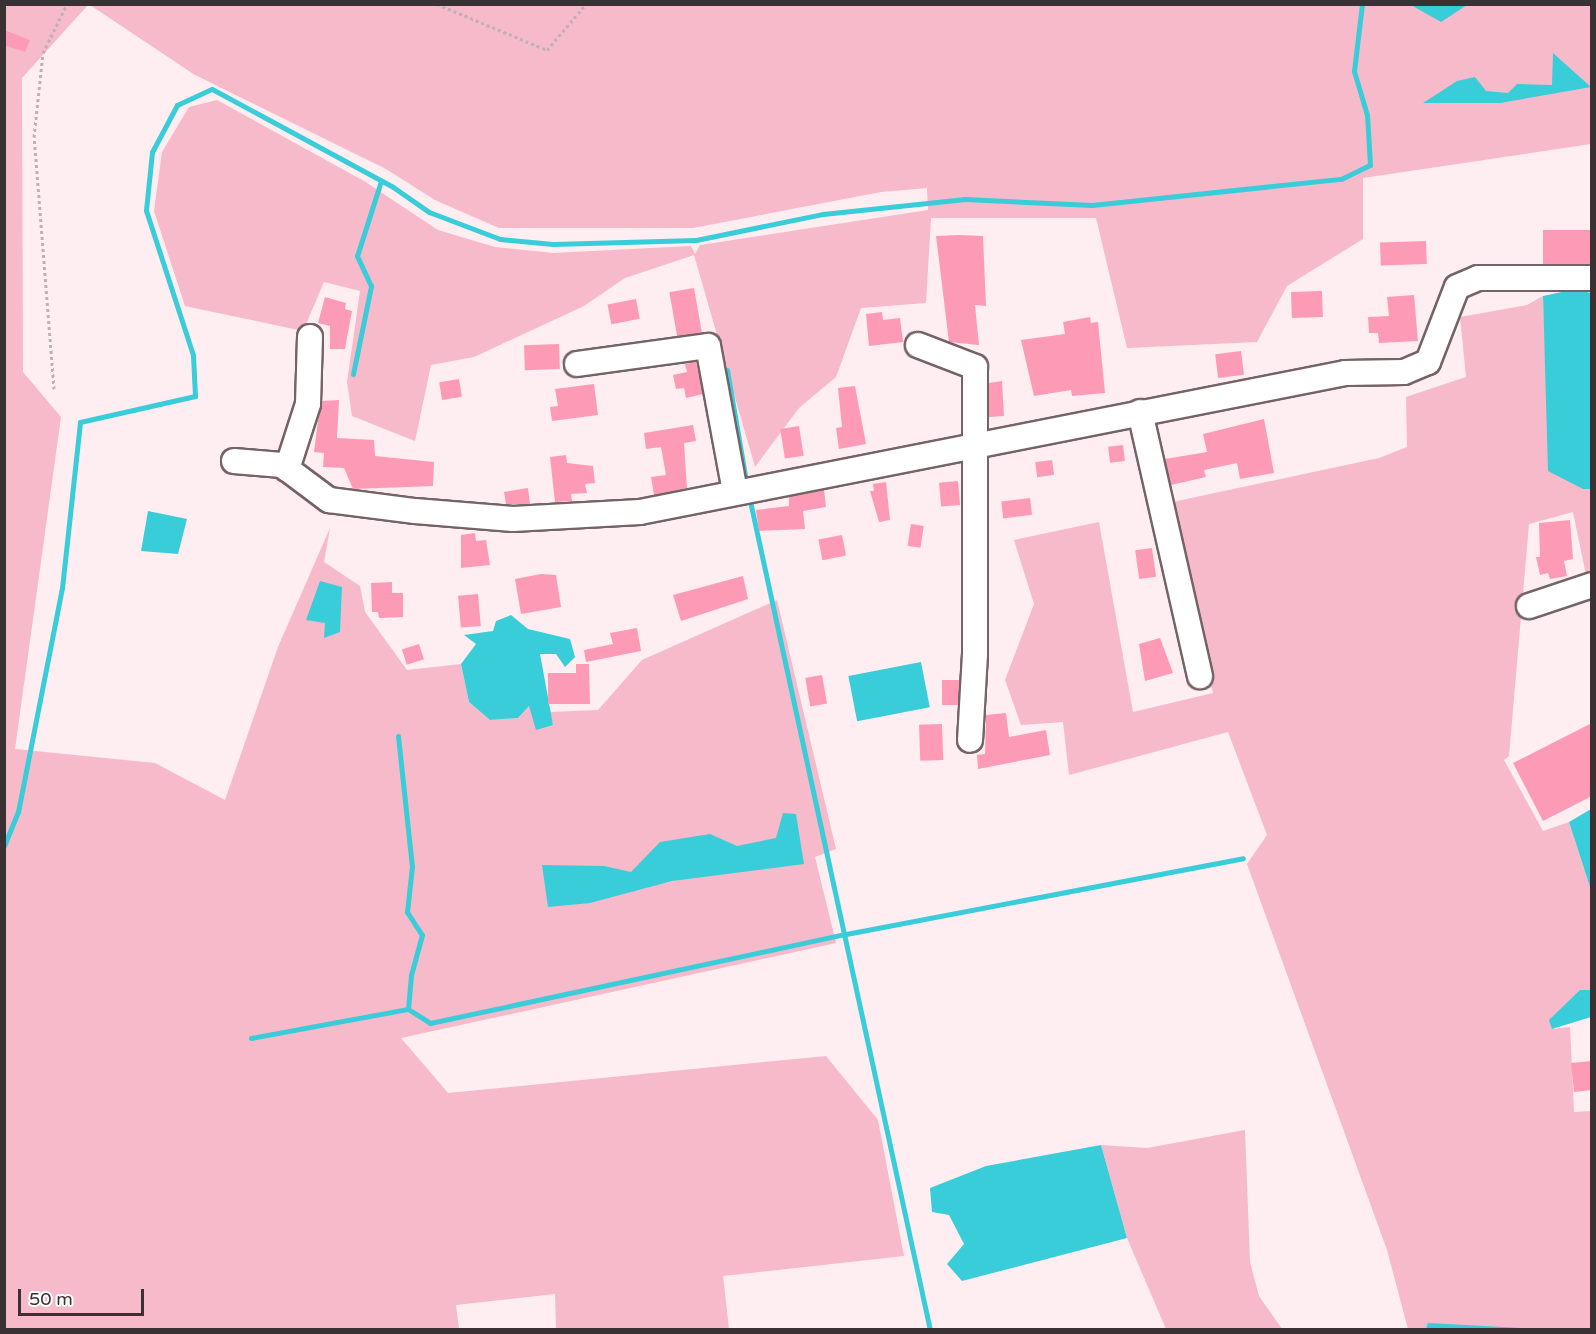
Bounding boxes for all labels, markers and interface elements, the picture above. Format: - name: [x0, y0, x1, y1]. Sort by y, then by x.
- scale bar: [21, 1277, 147, 1315]
- text: 50 m: [29, 1288, 73, 1310]

